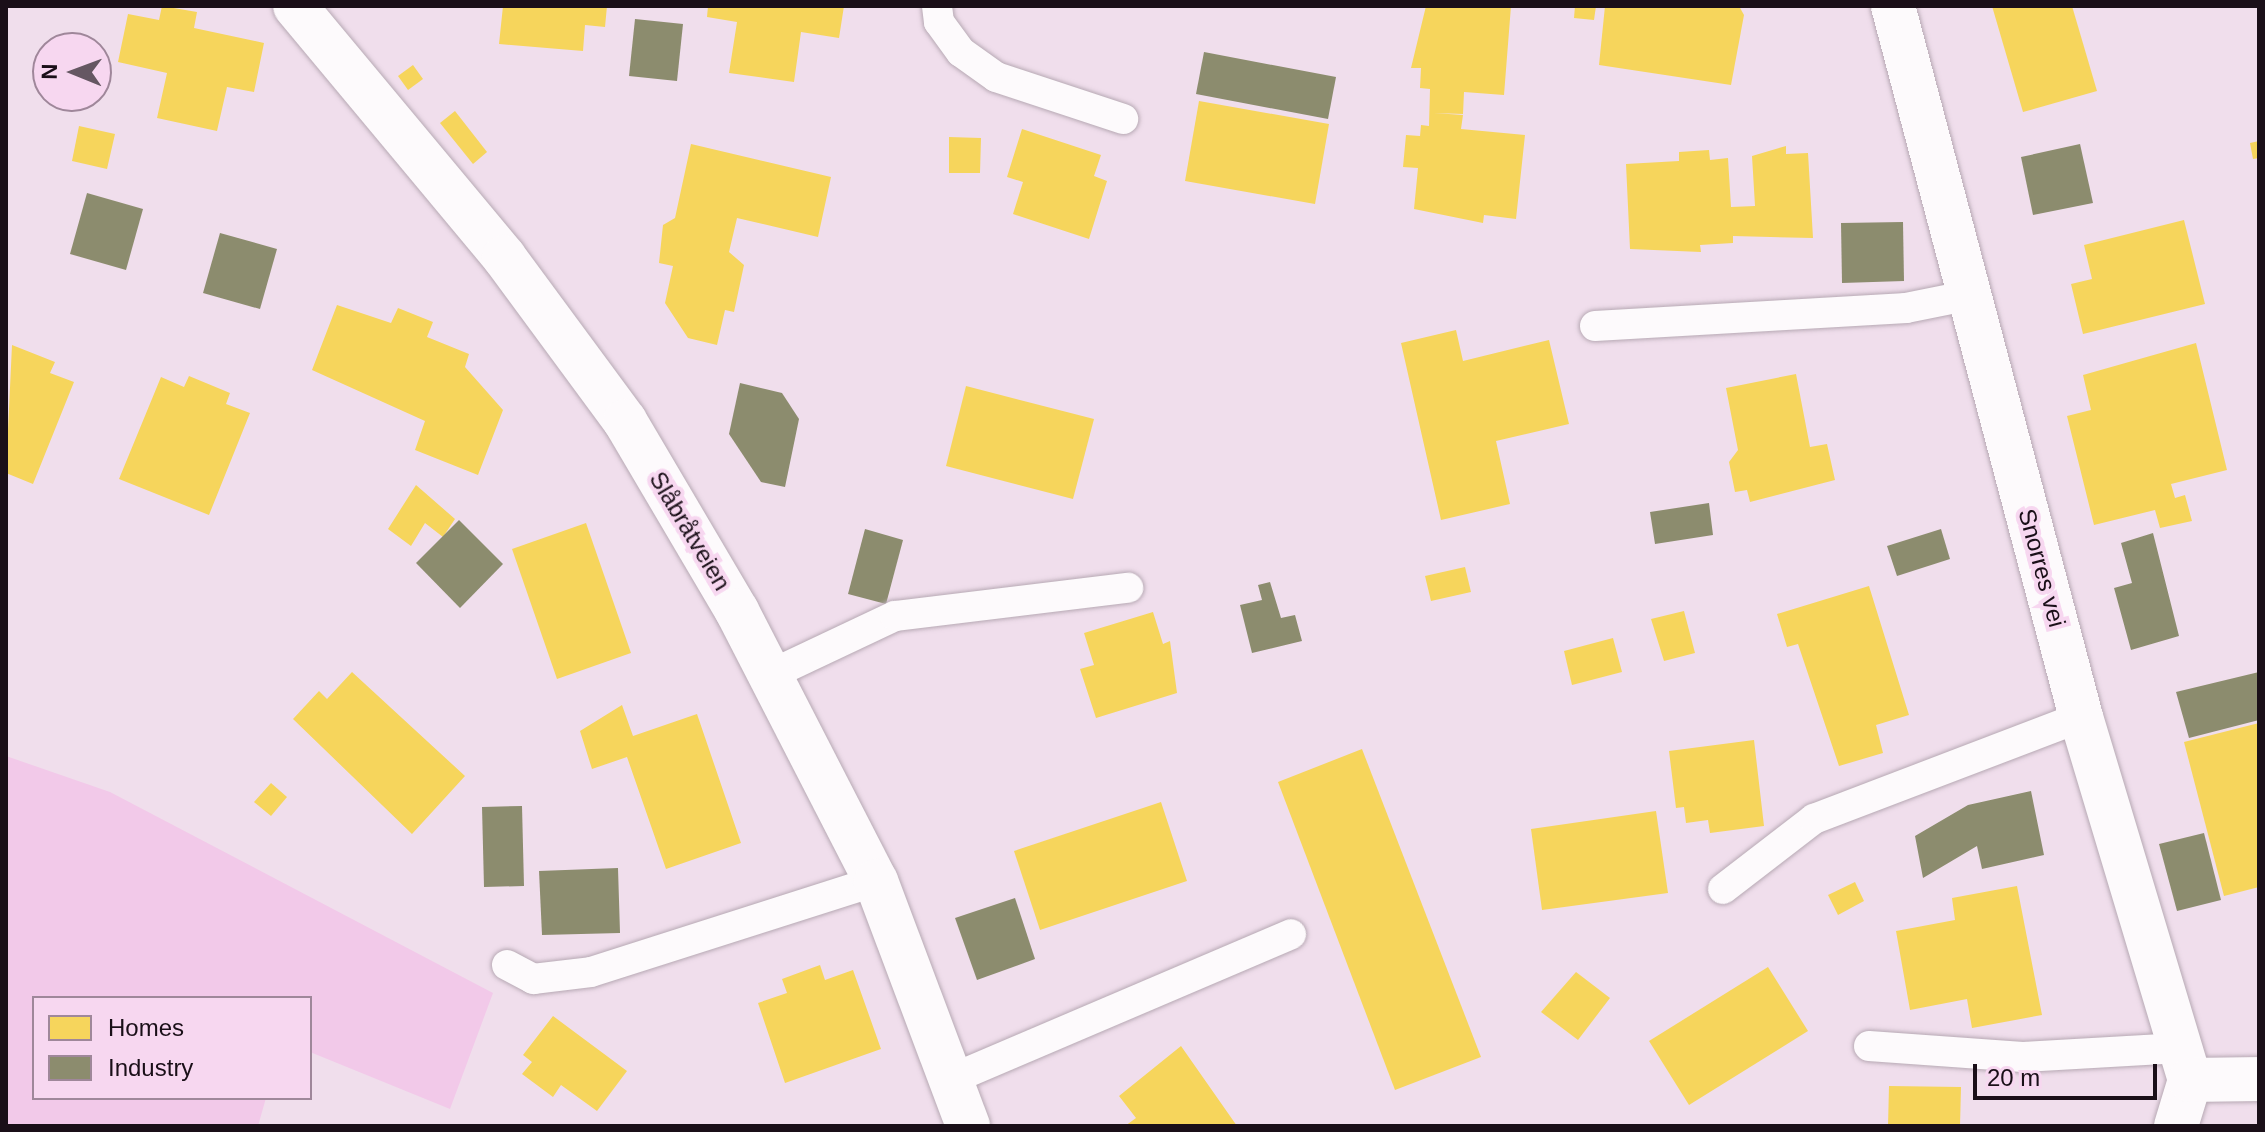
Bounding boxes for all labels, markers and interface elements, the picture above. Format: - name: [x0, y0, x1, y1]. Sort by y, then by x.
- north arrow: [32, 32, 112, 112]
- text: N: [37, 63, 62, 80]
- street label: Slåbråtveien: [643, 466, 737, 596]
- street label: Snorres vei: [2012, 506, 2072, 630]
- legend: [32, 996, 312, 1100]
- text: Homes: [108, 1014, 184, 1041]
- scale bar: [1977, 1048, 2161, 1098]
- text: Industry: [108, 1054, 193, 1081]
- text: 20 m: [1987, 1064, 2040, 1091]

